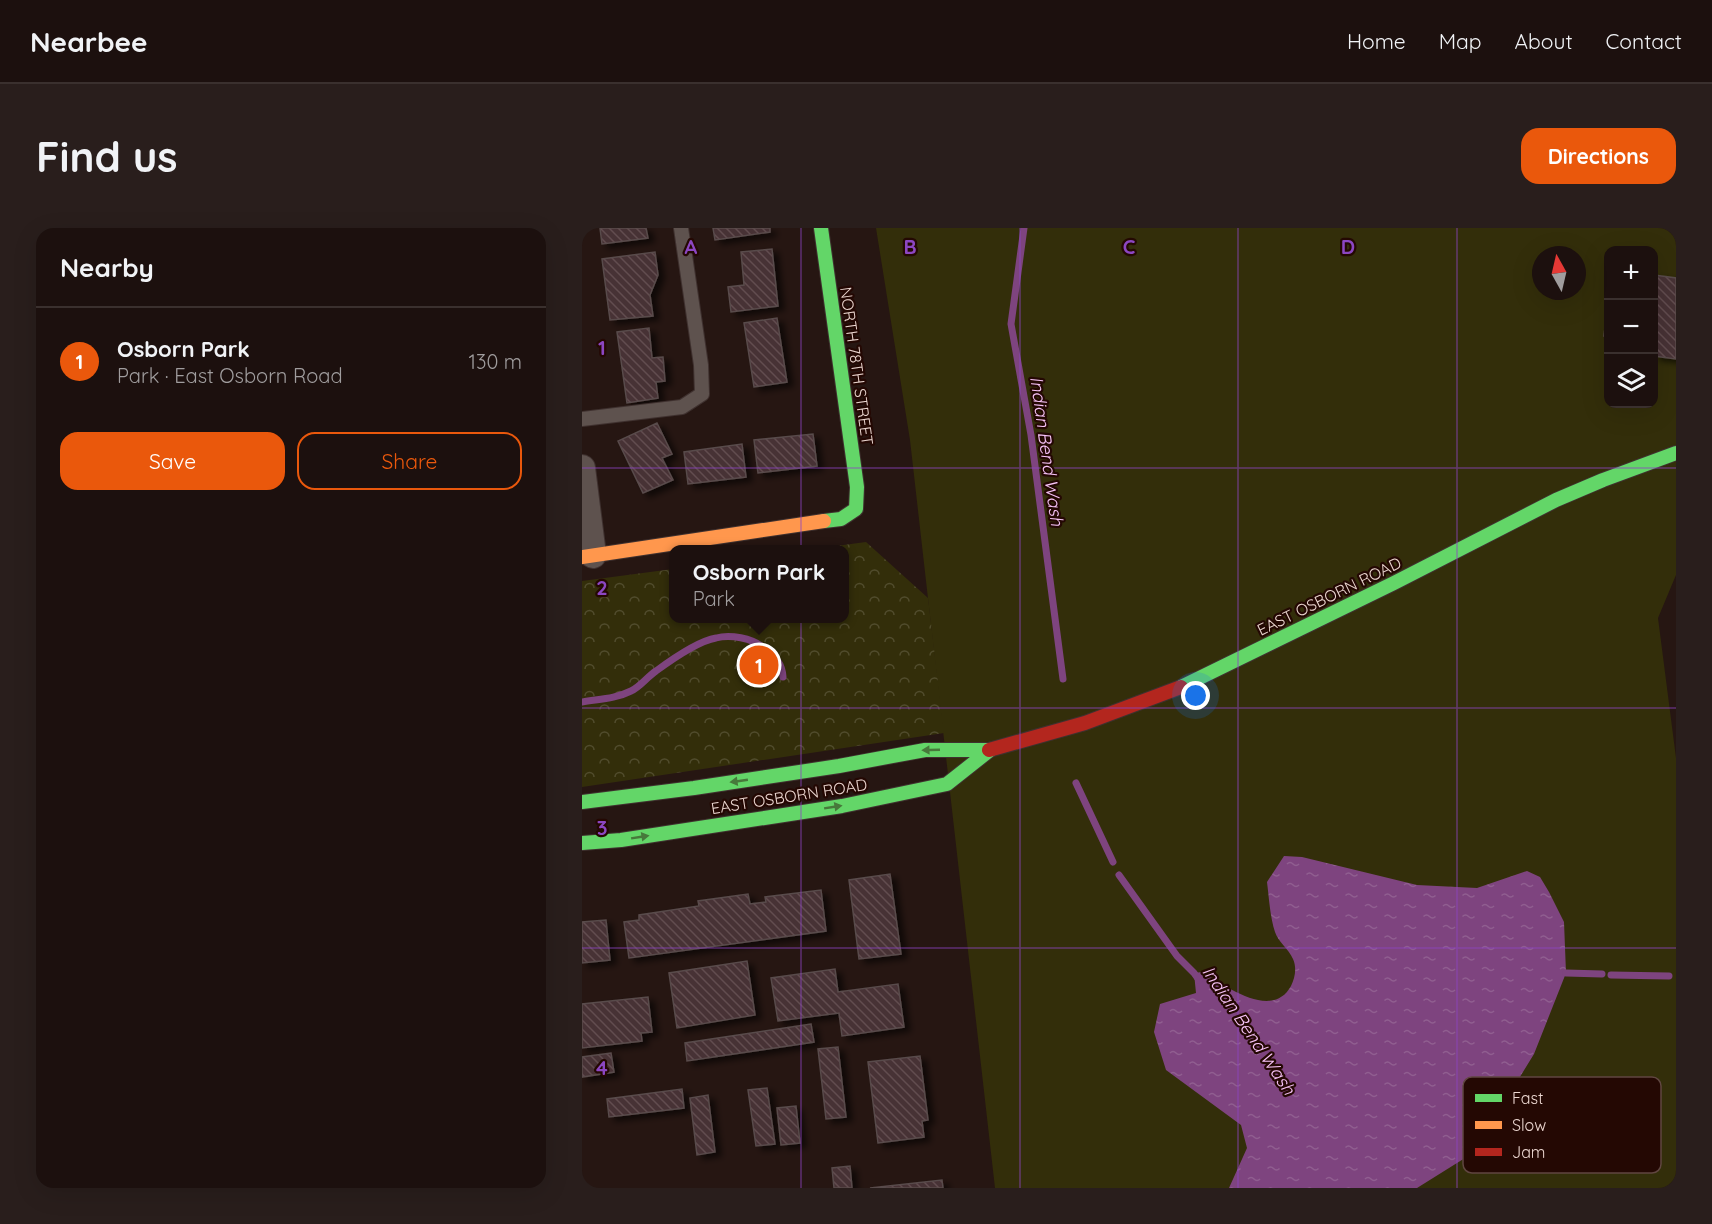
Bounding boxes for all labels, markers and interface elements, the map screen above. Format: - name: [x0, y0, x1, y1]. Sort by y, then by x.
- text: Nearbee: [30, 24, 148, 59]
- text: Home: [1347, 28, 1406, 54]
- text: Map: [1439, 28, 1482, 54]
- text: About: [1515, 28, 1573, 54]
- text: Contact: [1606, 28, 1682, 54]
- button: Directions: [1521, 128, 1676, 184]
- text: Find us: [36, 130, 178, 183]
- text: A: [685, 234, 698, 259]
- text: B: [903, 234, 917, 259]
- text: C: [1123, 234, 1136, 259]
- text: D: [1341, 234, 1355, 259]
- north arrow: [1532, 246, 1586, 300]
- map controls: [1604, 246, 1658, 408]
- button: +: [1604, 246, 1658, 300]
- text: Nearby: [60, 251, 154, 284]
- street label: NORTH 78TH STREET: [836, 286, 878, 447]
- button: −: [1604, 300, 1658, 354]
- text: Osborn Park: [117, 335, 250, 363]
- text: 1: [598, 335, 606, 360]
- text: 1: [76, 349, 83, 374]
- text: 130 m: [469, 349, 522, 374]
- button: layers: [1604, 354, 1658, 408]
- text: Park · East Osborn Road: [117, 363, 343, 388]
- water label: Indian Bend Wash: [1025, 375, 1069, 528]
- button: Save: [60, 432, 285, 490]
- button: Share: [297, 432, 522, 490]
- popup: [669, 545, 849, 623]
- street label: EAST OSBORN ROAD: [1254, 552, 1404, 640]
- text: Osborn Park: [693, 558, 825, 586]
- text: 2: [596, 575, 608, 600]
- text: Park: [693, 586, 735, 611]
- pin: 1: [740, 642, 778, 688]
- your location: [1181, 681, 1210, 710]
- one-way arrow: [922, 746, 941, 755]
- street label: EAST OSBORN ROAD: [710, 774, 868, 818]
- one-way arrow: [729, 777, 748, 786]
- one-way arrow: [823, 802, 842, 811]
- text: 3: [597, 815, 607, 840]
- one-way arrow: [631, 832, 650, 841]
- water label: Indian Bend Wash: [1197, 961, 1301, 1100]
- text: 4: [596, 1055, 608, 1080]
- legend: [1463, 1077, 1661, 1173]
- text: Fast: [1512, 1088, 1543, 1108]
- text: Slow: [1512, 1115, 1546, 1135]
- text: Jam: [1512, 1142, 1545, 1162]

